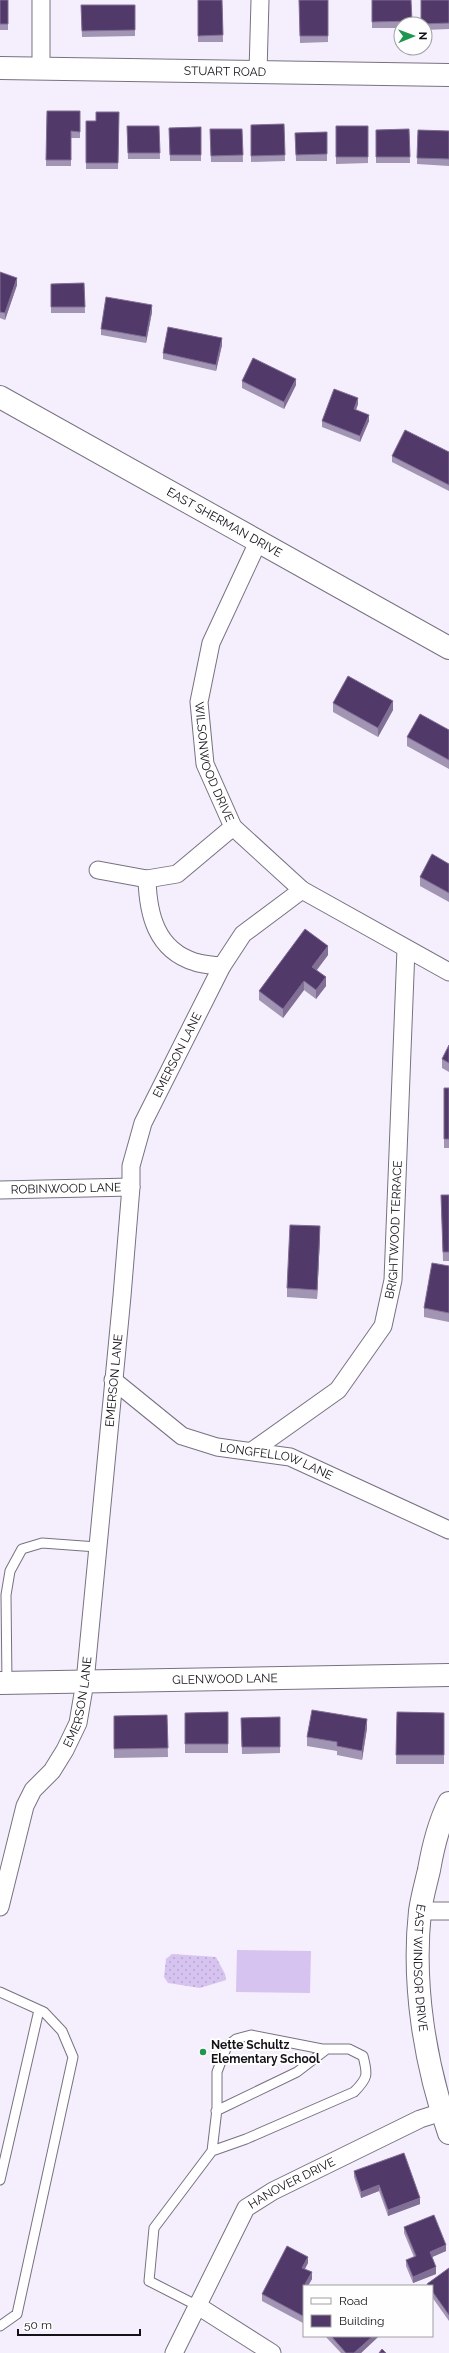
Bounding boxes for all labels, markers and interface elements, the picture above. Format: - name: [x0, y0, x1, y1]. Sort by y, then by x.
- north arrow: [393, 16, 433, 56]
- text: N: [416, 32, 429, 40]
- street label: STUART ROAD: [184, 64, 267, 79]
- street label: EAST SHERMAN DRIVE: [164, 485, 284, 560]
- street label: WILSONWOOD DRIVE: [192, 701, 237, 824]
- street label: EMERSON LANE: [150, 1010, 204, 1100]
- street label: BRIGHTWOOD TERRACE: [382, 1160, 405, 1300]
- street label: ROBINWOOD LANE: [10, 1180, 122, 1197]
- street label: EMERSON LANE: [102, 1333, 125, 1428]
- street label: LONGFELLOW LANE: [219, 1440, 335, 1483]
- street label: EMERSON LANE: [60, 1656, 94, 1750]
- street label: GLENWOOD LANE: [172, 1671, 278, 1687]
- street label: EAST WINDSOR DRIVE: [411, 1903, 431, 2032]
- place label: Nette Schultz Elementary School: [211, 2038, 320, 2066]
- marker: Nette Schultz Elementary School: [198, 2047, 208, 2057]
- street label: HANOVER DRIVE: [246, 2155, 337, 2212]
- legend: [303, 2285, 433, 2337]
- text: Road: [339, 2294, 368, 2308]
- scale bar: [18, 2311, 140, 2337]
- text: Building: [339, 2314, 385, 2328]
- text: 50 m: [24, 2318, 52, 2332]

